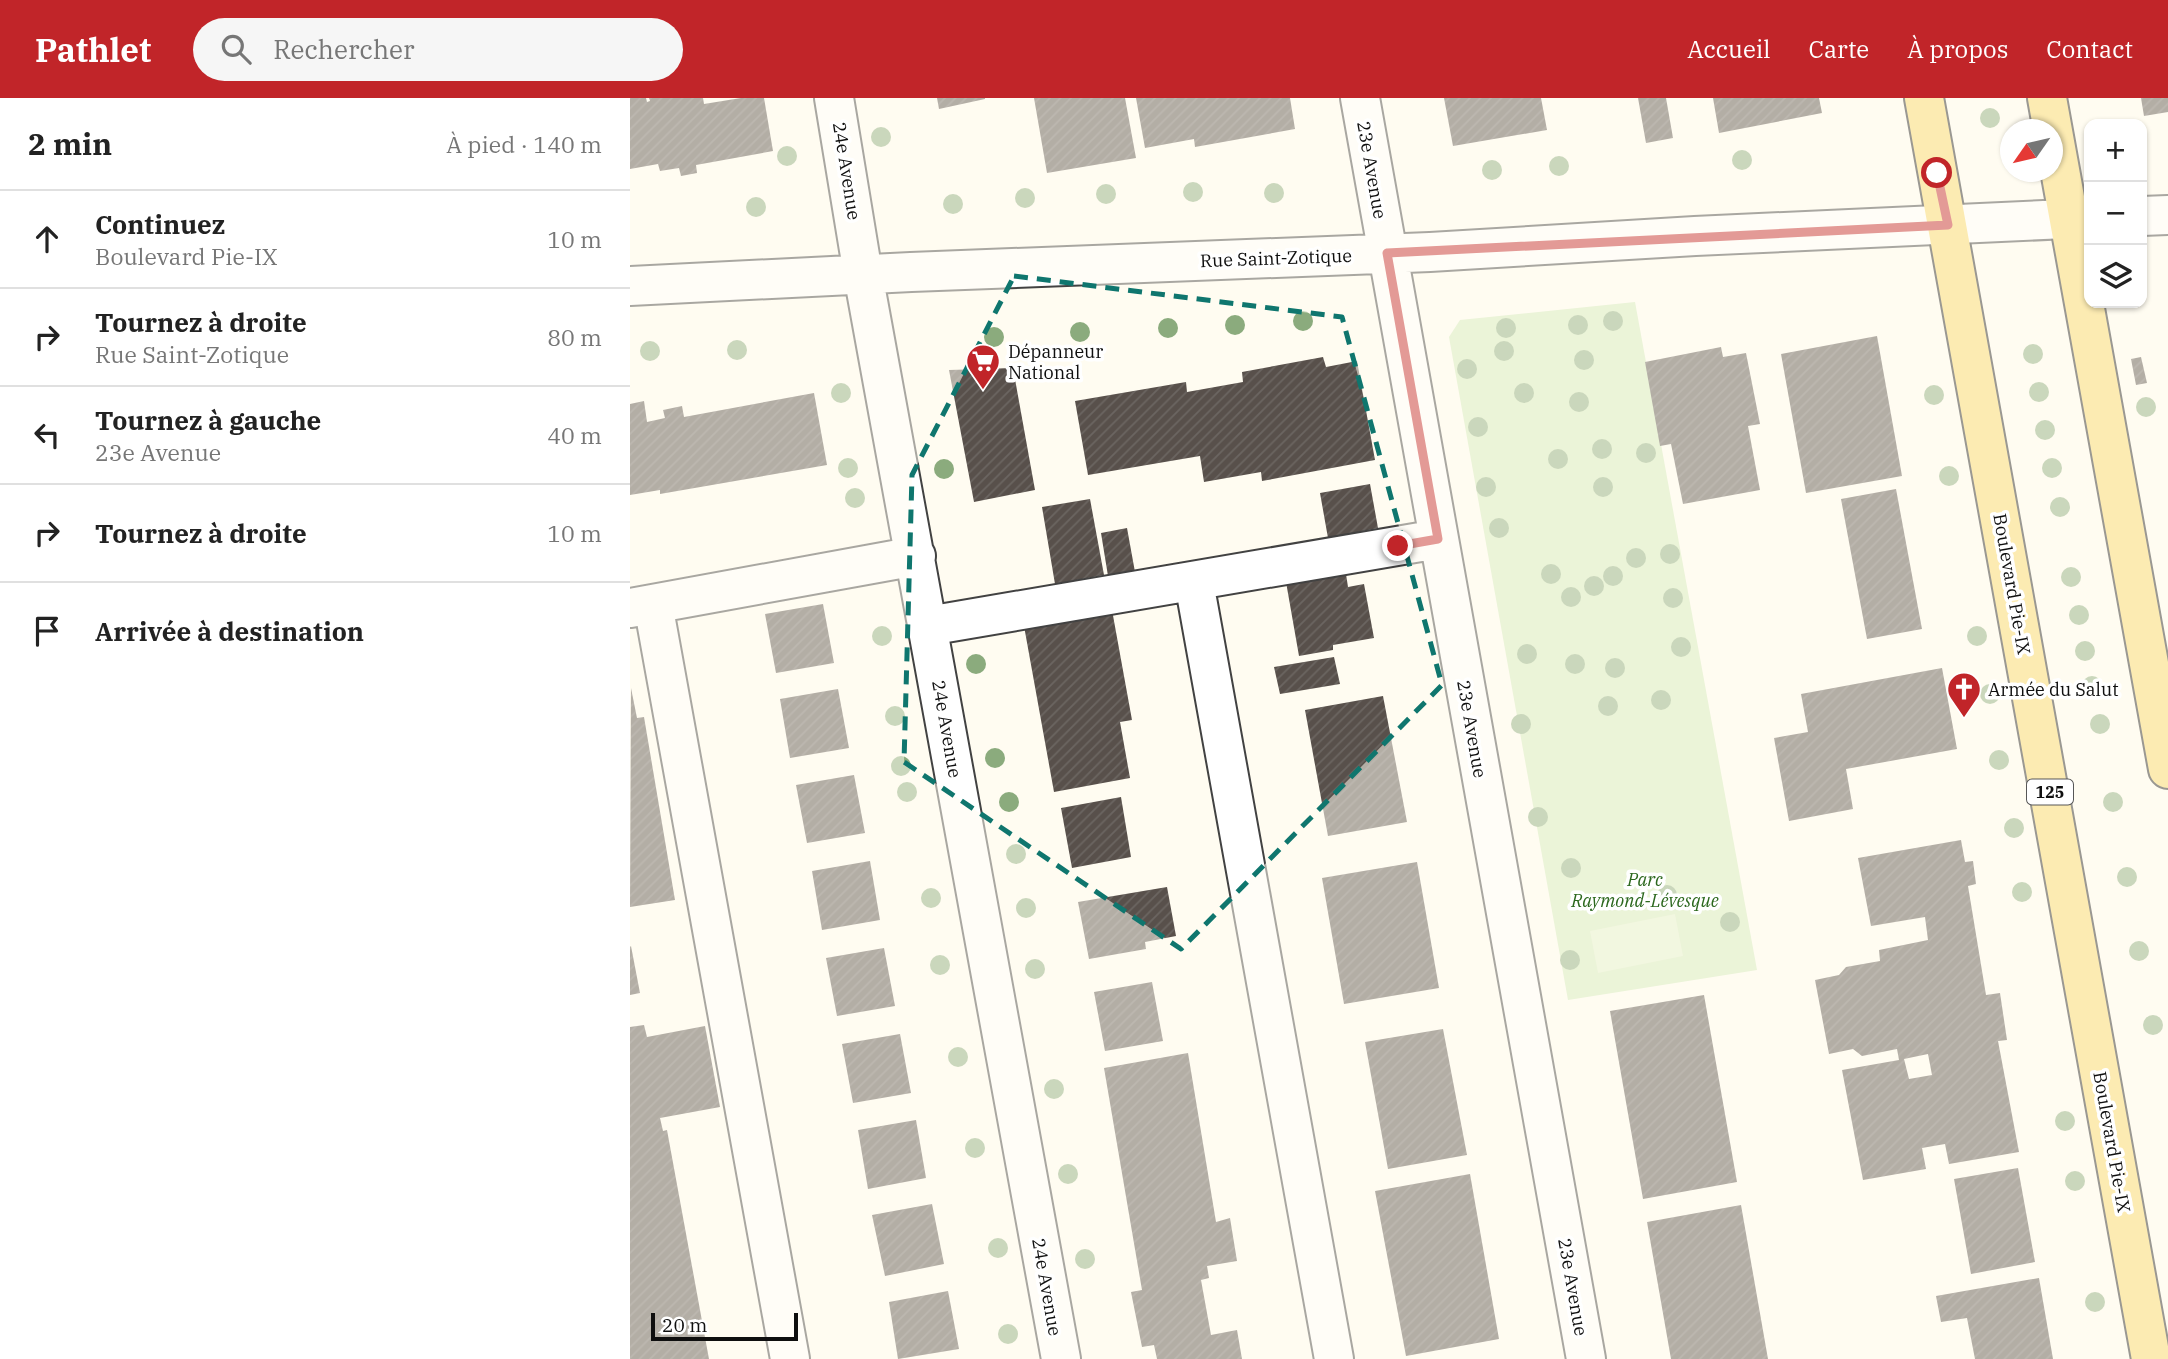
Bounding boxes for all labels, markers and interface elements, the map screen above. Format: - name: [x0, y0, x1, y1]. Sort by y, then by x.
- search box: [193, 18, 683, 81]
- text: Pathlet: [35, 28, 151, 71]
- icon: search: [217, 30, 255, 68]
- text: Rechercher: [273, 32, 415, 66]
- text: Accueil: [1687, 33, 1771, 65]
- text: Carte: [1809, 33, 1869, 65]
- text: À propos: [1907, 33, 2008, 65]
- text: Contact: [2046, 33, 2133, 65]
- street label: 23e Avenue: [1352, 119, 1392, 221]
- north arrow: [2000, 119, 2063, 182]
- map controls: [2084, 119, 2147, 308]
- button: +: [2084, 119, 2147, 182]
- street label: 24e Avenue: [828, 120, 866, 222]
- text: 2 min: [28, 124, 112, 163]
- text: À pied · 140 m: [446, 129, 602, 159]
- route start: [1921, 157, 1952, 188]
- button: −: [2084, 182, 2147, 245]
- text: Continuez: [95, 207, 225, 241]
- icon: ahead: [28, 220, 66, 258]
- text: 10 m: [547, 224, 602, 254]
- text: Boulevard Pie-IX: [95, 241, 277, 271]
- street label: Rue Saint-Zotique: [1200, 244, 1352, 272]
- button: layers: [2084, 245, 2147, 308]
- text: Tournez à droite: [95, 305, 307, 339]
- icon: right: [28, 318, 66, 356]
- text: 80 m: [547, 322, 602, 352]
- text: Rue Saint-Zotique: [95, 339, 289, 369]
- place label: Dépanneur National: [1008, 340, 1103, 384]
- supermarket icon: Dépanneur National: [964, 342, 1002, 391]
- text: Tournez à gauche: [95, 403, 321, 437]
- icon: left: [28, 416, 66, 454]
- text: 40 m: [547, 420, 602, 450]
- text: 23e Avenue: [95, 437, 221, 467]
- street label: Boulevard Pie-IX: [1988, 512, 2036, 656]
- icon: right: [28, 514, 66, 552]
- text: Tournez à droite: [95, 516, 307, 550]
- text: 10 m: [547, 518, 602, 548]
- route end: [1382, 530, 1413, 561]
- icon: arrive: [28, 612, 66, 650]
- text: Arrivée à destination: [95, 614, 364, 648]
- church icon: Armée du Salut: [1945, 670, 1983, 719]
- street label: 24e Avenue: [927, 678, 967, 780]
- street label: 23e Avenue: [1452, 678, 1492, 780]
- place label: Armée du Salut: [1988, 678, 2119, 701]
- road number: 125: [2027, 779, 2073, 804]
- park label: Parc Raymond-Lévesque: [1570, 868, 1719, 912]
- street label: Boulevard Pie-IX: [2088, 1070, 2136, 1214]
- street label: 24e Avenue: [1027, 1236, 1067, 1338]
- street label: 23e Avenue: [1553, 1236, 1593, 1338]
- scale bar: [651, 1310, 798, 1342]
- text: 20 m: [662, 1313, 707, 1337]

